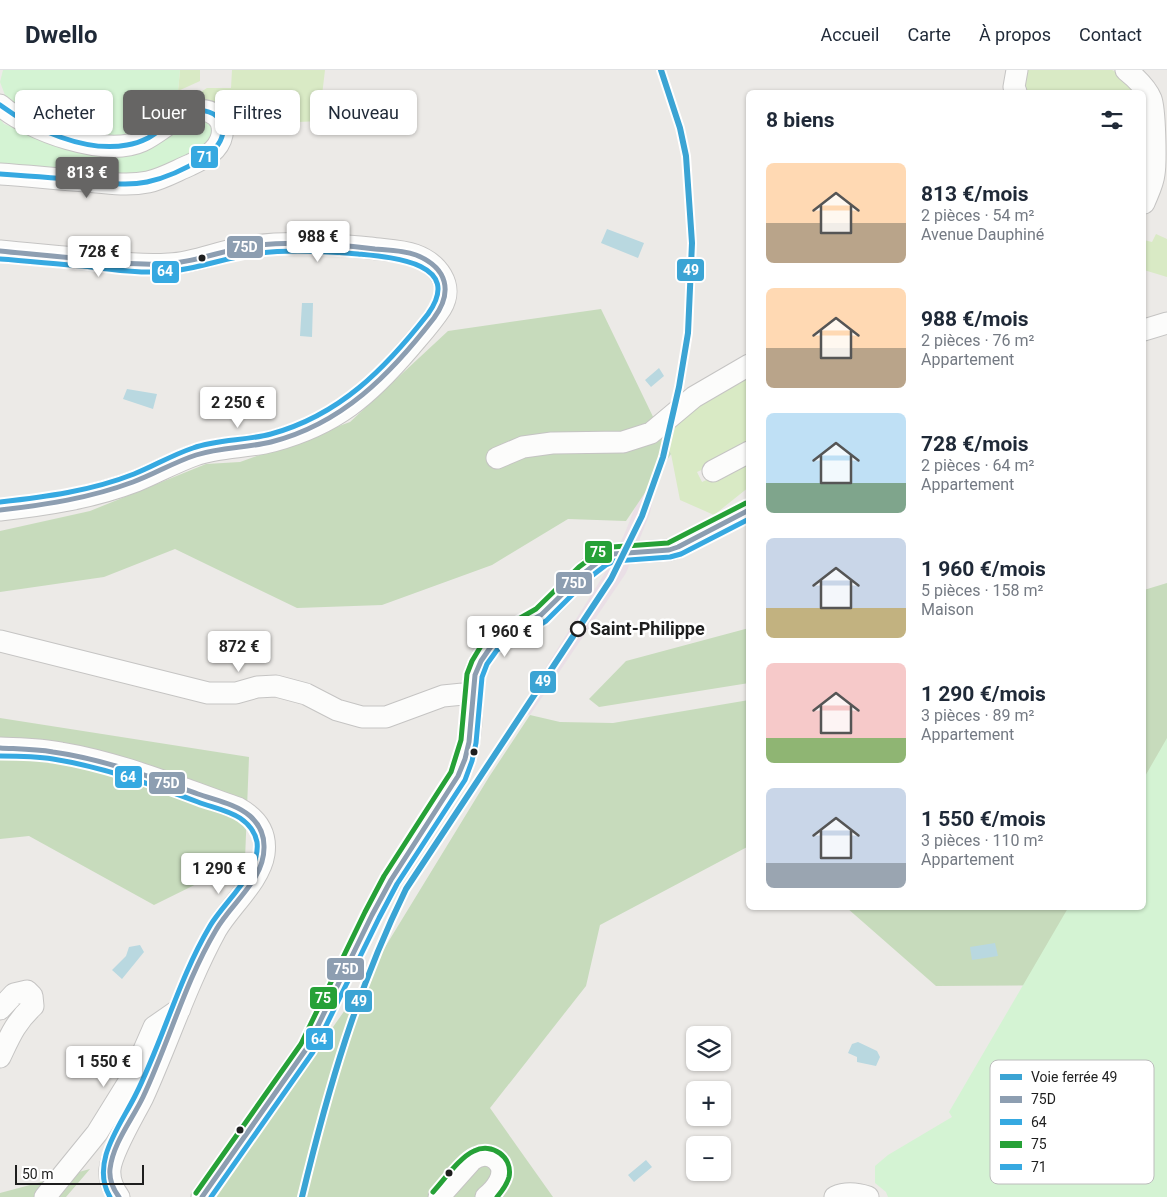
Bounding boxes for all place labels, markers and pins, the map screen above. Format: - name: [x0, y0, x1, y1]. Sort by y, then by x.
- pin: 813 €: [52, 156, 122, 199]
- pin: 988 €: [283, 220, 353, 263]
- pin: 728 €: [64, 236, 134, 278]
- unlabelled marker: [197, 253, 207, 263]
- pin: 2 250 €: [192, 386, 284, 429]
- pin: 1 960 €: [459, 616, 551, 658]
- place label: Saint-Philippe: [590, 618, 705, 639]
- marker: Saint-Philippe: [570, 621, 586, 637]
- pin: 872 €: [204, 630, 274, 673]
- unlabelled marker: [469, 747, 479, 757]
- pin: 1 290 €: [173, 852, 265, 895]
- pin: 1 550 €: [58, 1046, 150, 1088]
- unlabelled marker: [235, 1125, 245, 1135]
- unlabelled marker: [444, 1168, 454, 1178]

